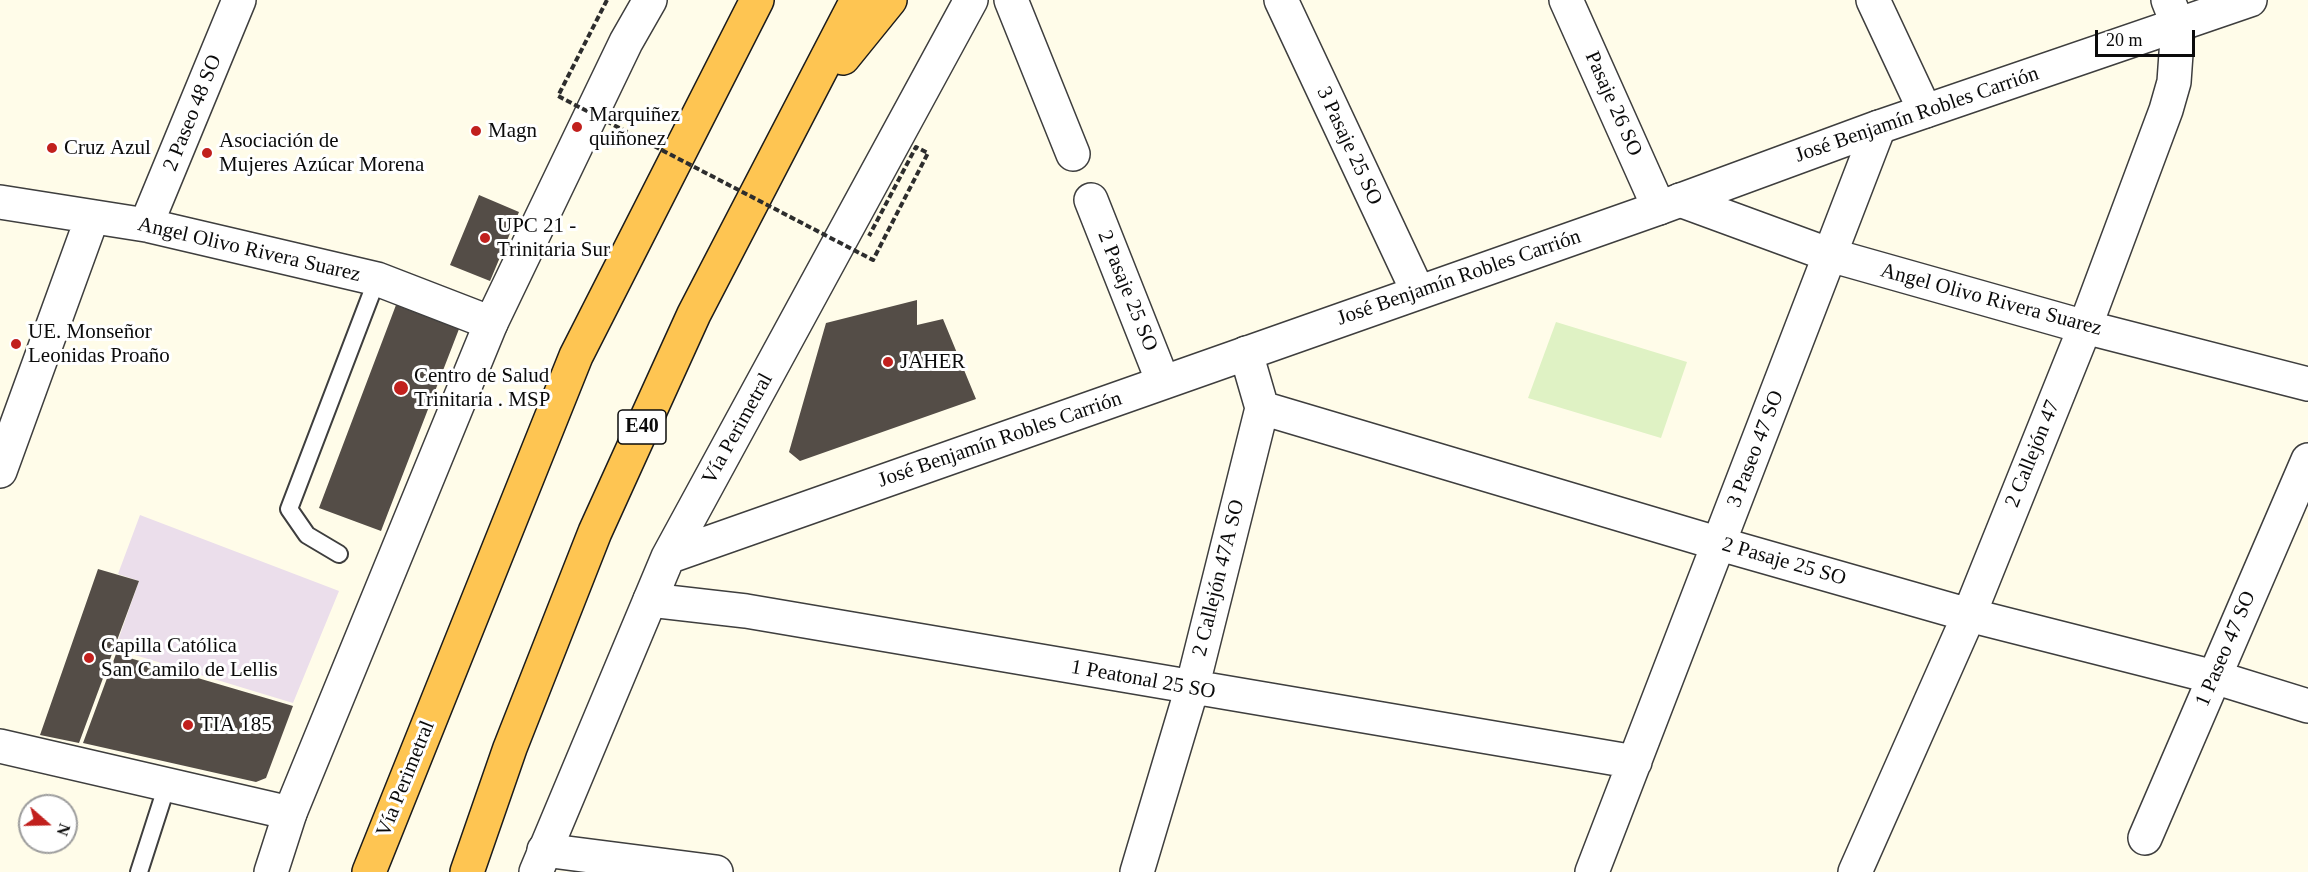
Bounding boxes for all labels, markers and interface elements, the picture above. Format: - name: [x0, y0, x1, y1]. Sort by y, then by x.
- scale bar: [2098, 18, 2198, 56]
- text: 20 m: [2106, 30, 2143, 50]
- street label: Pasaje 26 SO: [1579, 48, 1647, 160]
- street label: 2 Paseo 48 SO: [158, 51, 228, 175]
- street label: José Benjamín Robles Carrión: [1792, 61, 2042, 169]
- street label: 3 Pasaje 25 SO: [1311, 83, 1387, 209]
- place label: Marquiñez quiñonez: [589, 102, 680, 152]
- place label: Magn: [488, 118, 537, 144]
- marker: Marquiñez quiñonez: [570, 120, 584, 134]
- marker: Magn: [469, 124, 483, 138]
- place label: Asociación de Mujeres Azúcar Morena: [219, 128, 424, 178]
- place label: Cruz Azul: [64, 135, 151, 161]
- marker: Cruz Azul: [45, 141, 59, 155]
- marker: Asociación de Mujeres Azúcar Morena: [200, 146, 214, 160]
- street label: Angel Olivo Rivera Suarez: [135, 212, 363, 288]
- place label: UPC 21 - Trinitaria Sur: [497, 213, 610, 263]
- street label: José Benjamín Robles Carrión: [1334, 224, 1584, 332]
- street label: 2 Pasaje 25 SO: [1091, 227, 1163, 355]
- marker: UPC 21 - Trinitaria Sur: [478, 231, 492, 245]
- street label: Angel Olivo Rivera Suarez: [1878, 258, 2104, 342]
- place label: UE. Monseñor Leonidas Proaño: [28, 319, 170, 369]
- marker: UE. Monseñor Leonidas Proaño: [9, 337, 23, 351]
- place label: JAHER: [900, 349, 965, 375]
- marker: JAHER: [881, 355, 895, 369]
- place label: Centro de Salud Trinitaria . MSP: [414, 363, 550, 413]
- street label: Vía Perimetral: [697, 369, 779, 489]
- marker: Centro de Salud Trinitaria . MSP: [392, 379, 410, 397]
- street label: José Benjamín Robles Carrión: [875, 386, 1125, 494]
- street label: 3 Paseo 47 SO: [1722, 387, 1790, 511]
- street label: 2 Callejón 47: [2000, 397, 2066, 511]
- road number: E40: [618, 410, 666, 444]
- street label: 2 Callejón 47A SO: [1187, 497, 1251, 659]
- street label: 2 Pasaje 25 SO: [1719, 532, 1849, 592]
- street label: 1 Paseo 47 SO: [2190, 587, 2262, 711]
- place label: Capilla Católica San Camilo de Lellis: [101, 633, 278, 683]
- marker: Capilla Católica San Camilo de Lellis: [82, 651, 96, 665]
- street label: 1 Peatonal 25 SO: [1069, 655, 1217, 705]
- place label: TIA 185: [200, 712, 272, 738]
- street label: Vía Perimetral: [371, 717, 441, 841]
- marker: TIA 185: [181, 718, 195, 732]
- north arrow: [18, 794, 78, 854]
- text: N: [54, 821, 73, 838]

